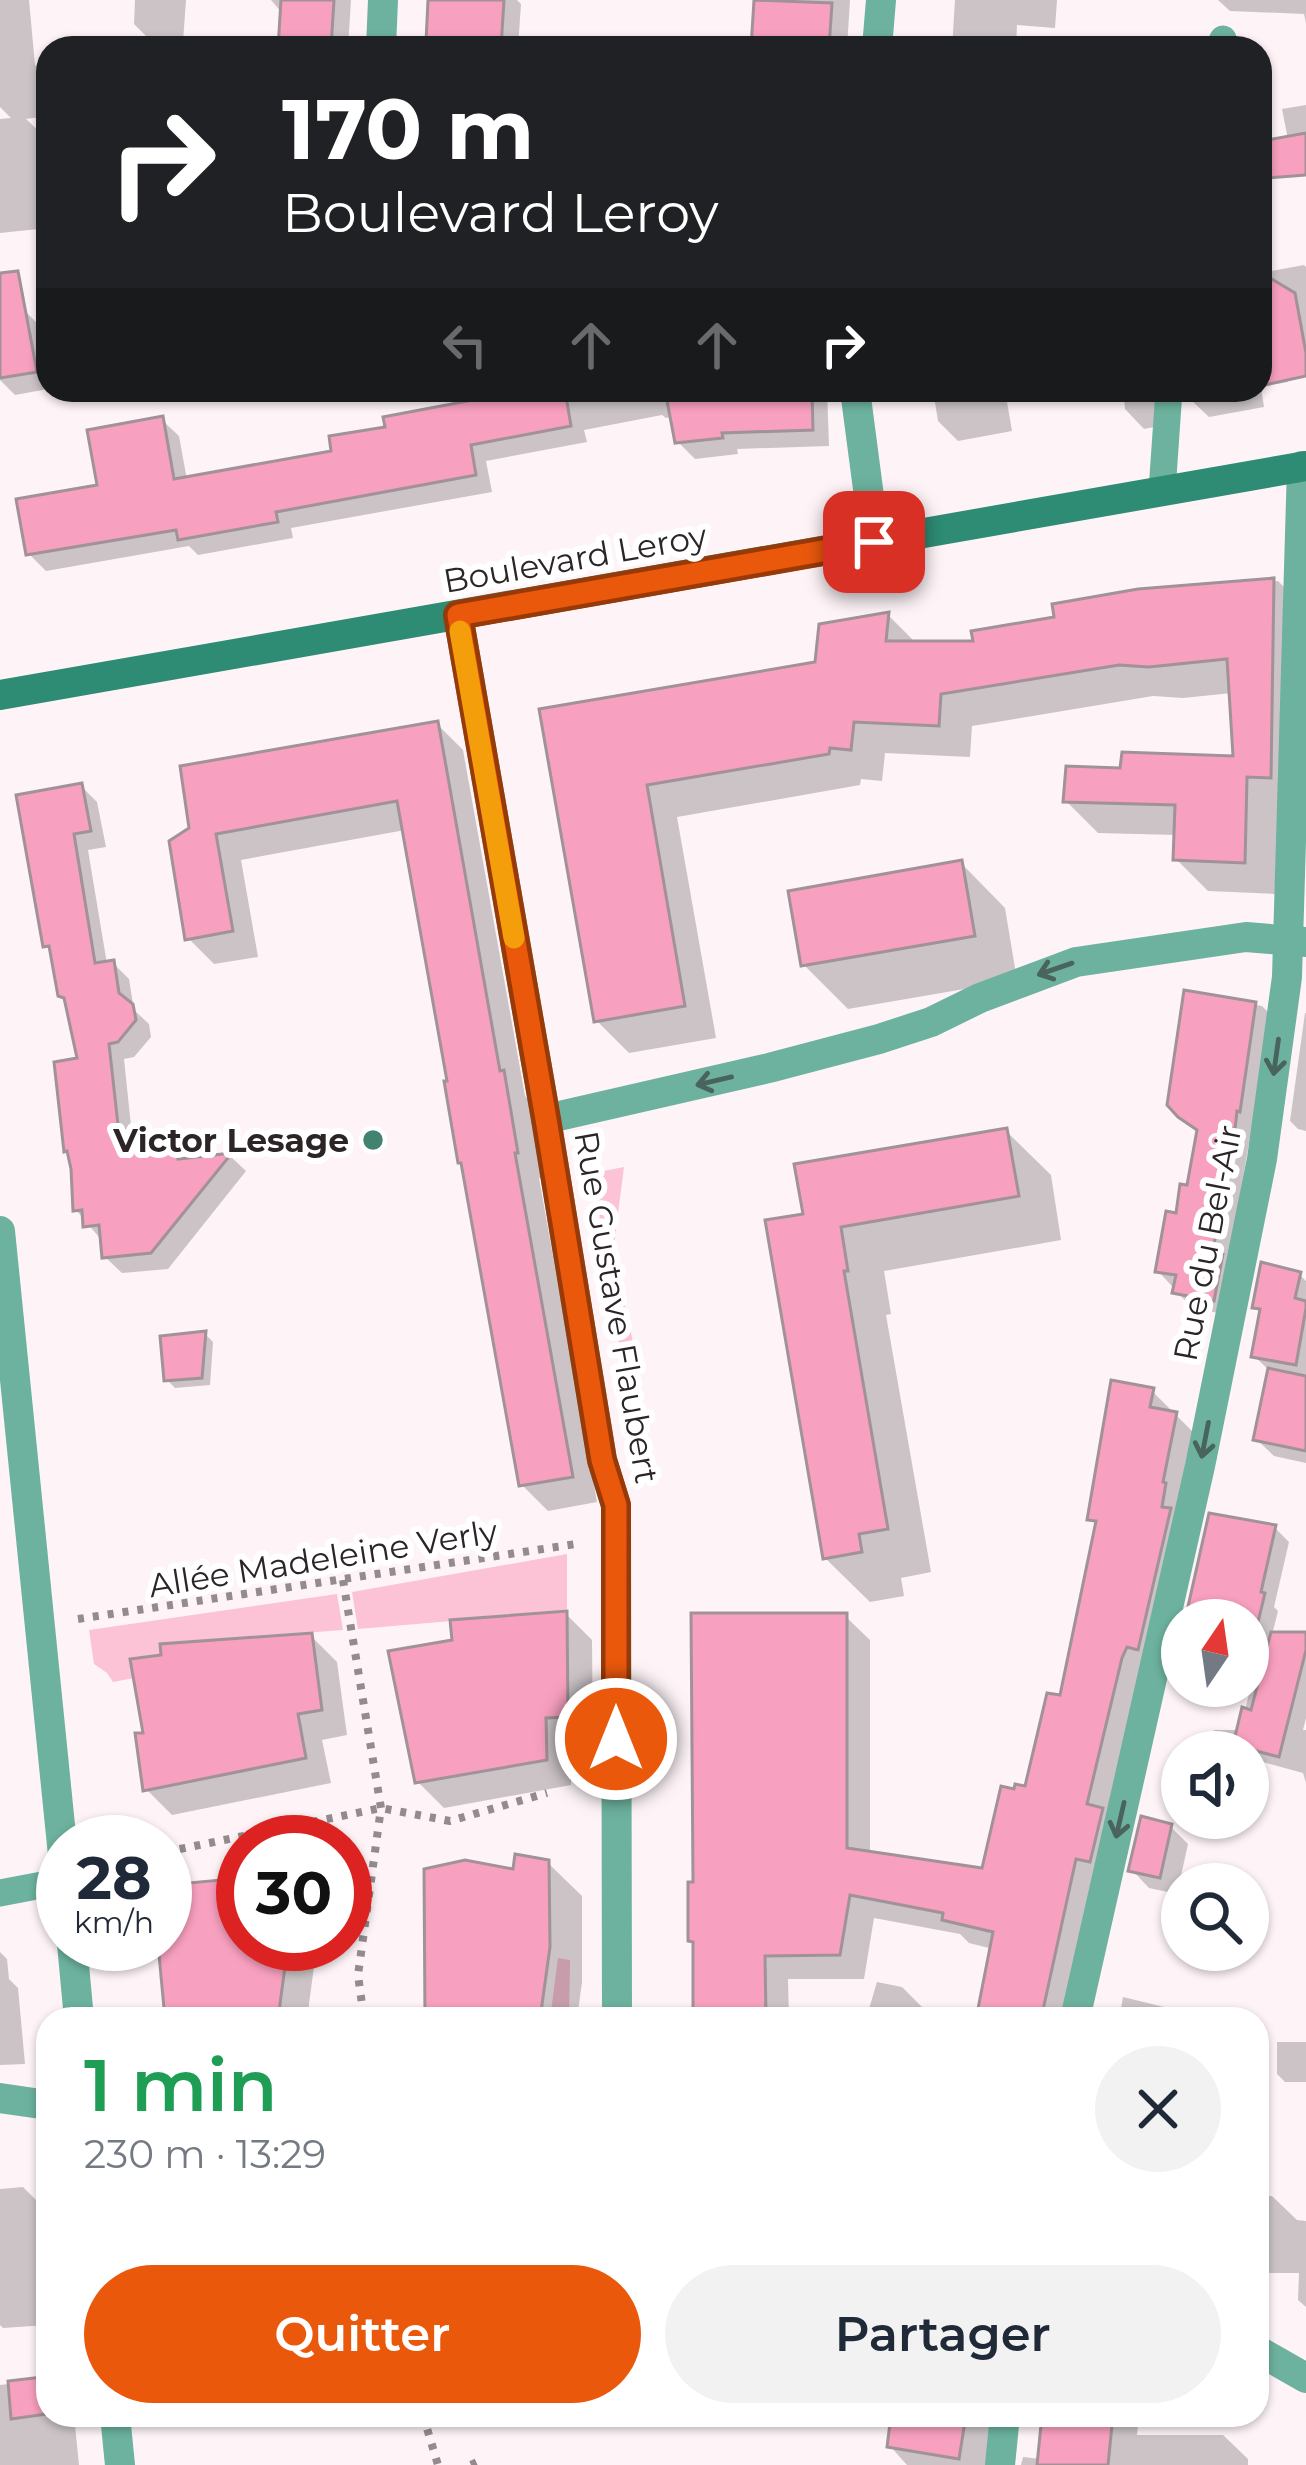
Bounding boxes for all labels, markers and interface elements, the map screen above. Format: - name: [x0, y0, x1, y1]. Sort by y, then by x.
- text: 170 m: [282, 78, 534, 180]
- icon: right: [84, 84, 240, 240]
- text: Boulevard Leroy: [282, 180, 719, 246]
- icon: left: [432, 312, 498, 378]
- icon: ahead: [558, 312, 624, 378]
- icon: ahead: [684, 312, 750, 378]
- icon: right: [810, 312, 876, 378]
- pin: [823, 491, 925, 593]
- icon: arrive: [841, 509, 907, 575]
- street label: Boulevard Leroy: [440, 515, 710, 601]
- one-way arrow: [1037, 960, 1074, 981]
- one-way arrow: [1264, 1036, 1287, 1075]
- one-way arrow: [695, 1070, 733, 1093]
- place label: Victor Lesage: [112, 1120, 349, 1160]
- street label: Rue du Bel-Air: [1165, 1122, 1249, 1364]
- marker: Victor Lesage: [360, 1127, 386, 1153]
- street label: Rue Gustave Flaubert: [566, 1128, 668, 1486]
- one-way arrow: [1193, 1420, 1216, 1458]
- street label: Allée Madeleine Verly: [146, 1511, 500, 1605]
- north arrow: [1161, 1599, 1269, 1707]
- map controls: [1161, 1599, 1269, 1971]
- position arrow: [553, 1676, 679, 1802]
- button: sound: [1161, 1731, 1269, 1839]
- one-way arrow: [1108, 1801, 1131, 1839]
- speed limit sign: 30: [216, 1815, 372, 1971]
- text: 28: [77, 1841, 152, 1914]
- button: search: [1161, 1863, 1269, 1971]
- text: km/h: [74, 1904, 154, 1941]
- text: 1 min: [84, 2041, 277, 2129]
- button: close: [1095, 2046, 1221, 2172]
- text: 230 m · 13:29: [84, 2130, 326, 2178]
- button: Quitter: [84, 2265, 641, 2403]
- button: Partager: [665, 2265, 1221, 2403]

